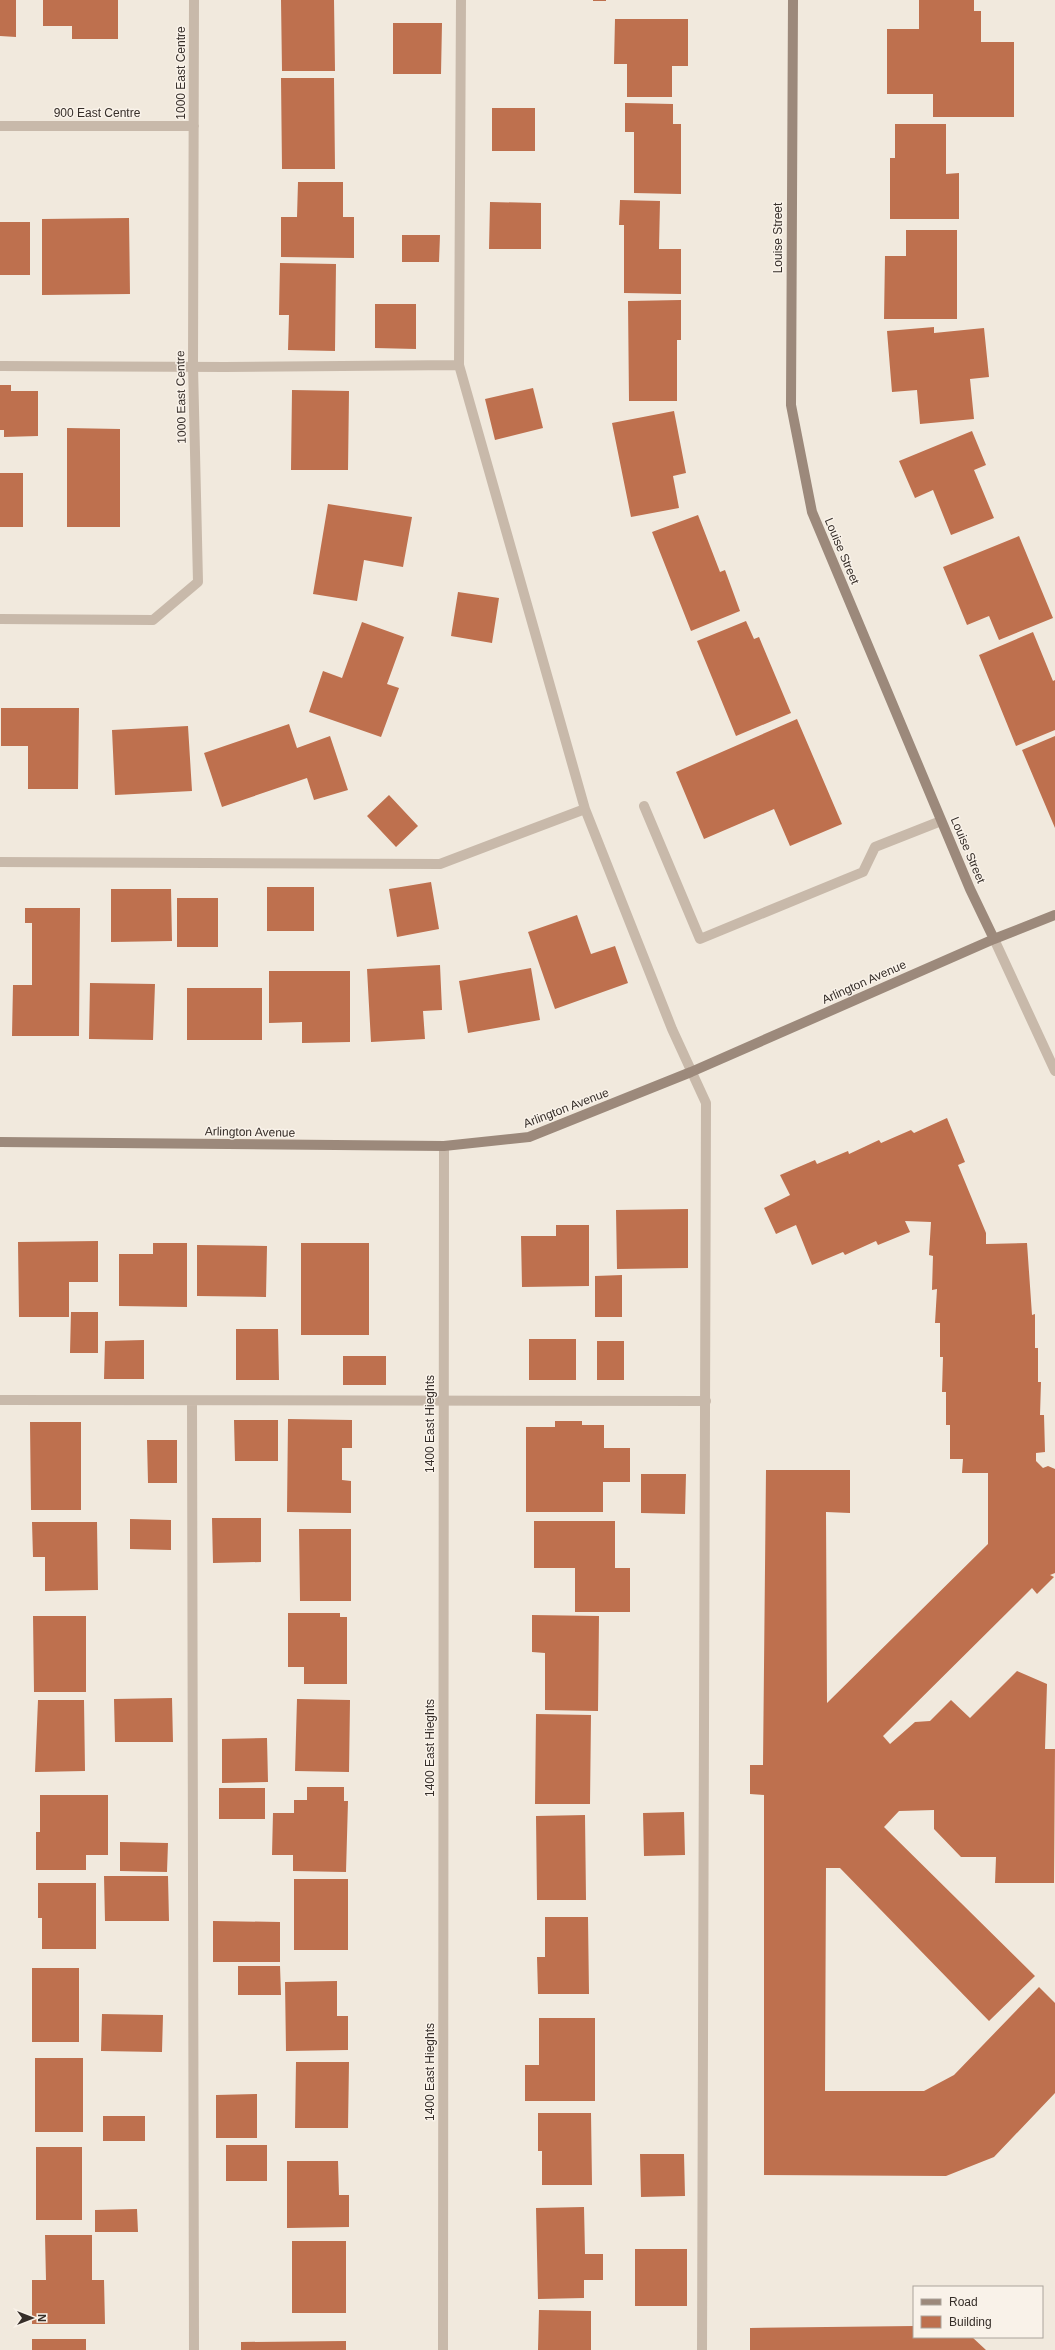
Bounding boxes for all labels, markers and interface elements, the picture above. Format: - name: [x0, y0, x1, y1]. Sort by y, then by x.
- street label: 1000 East Centre: [174, 26, 188, 120]
- street label: 900 East Centre: [54, 106, 141, 120]
- street label: Louise Street: [771, 202, 785, 273]
- street label: 1000 East Centre: [173, 350, 189, 444]
- street label: Louise Street: [822, 516, 863, 587]
- street label: Louise Street: [948, 815, 989, 886]
- street label: Arlington Avenue: [820, 957, 908, 1007]
- street label: Arlington Avenue: [521, 1085, 611, 1131]
- street label: Arlington Avenue: [205, 1124, 296, 1140]
- street label: 1400 East Hieghts: [423, 1375, 437, 1473]
- street label: 1400 East Hieghts: [423, 1699, 437, 1797]
- street label: 1400 East Hieghts: [423, 2023, 437, 2121]
- legend: [913, 2286, 1043, 2338]
- text: Road: [949, 2295, 978, 2309]
- north arrow: [12, 2298, 52, 2338]
- text: N: [36, 2314, 48, 2322]
- text: Building: [949, 2315, 992, 2329]

